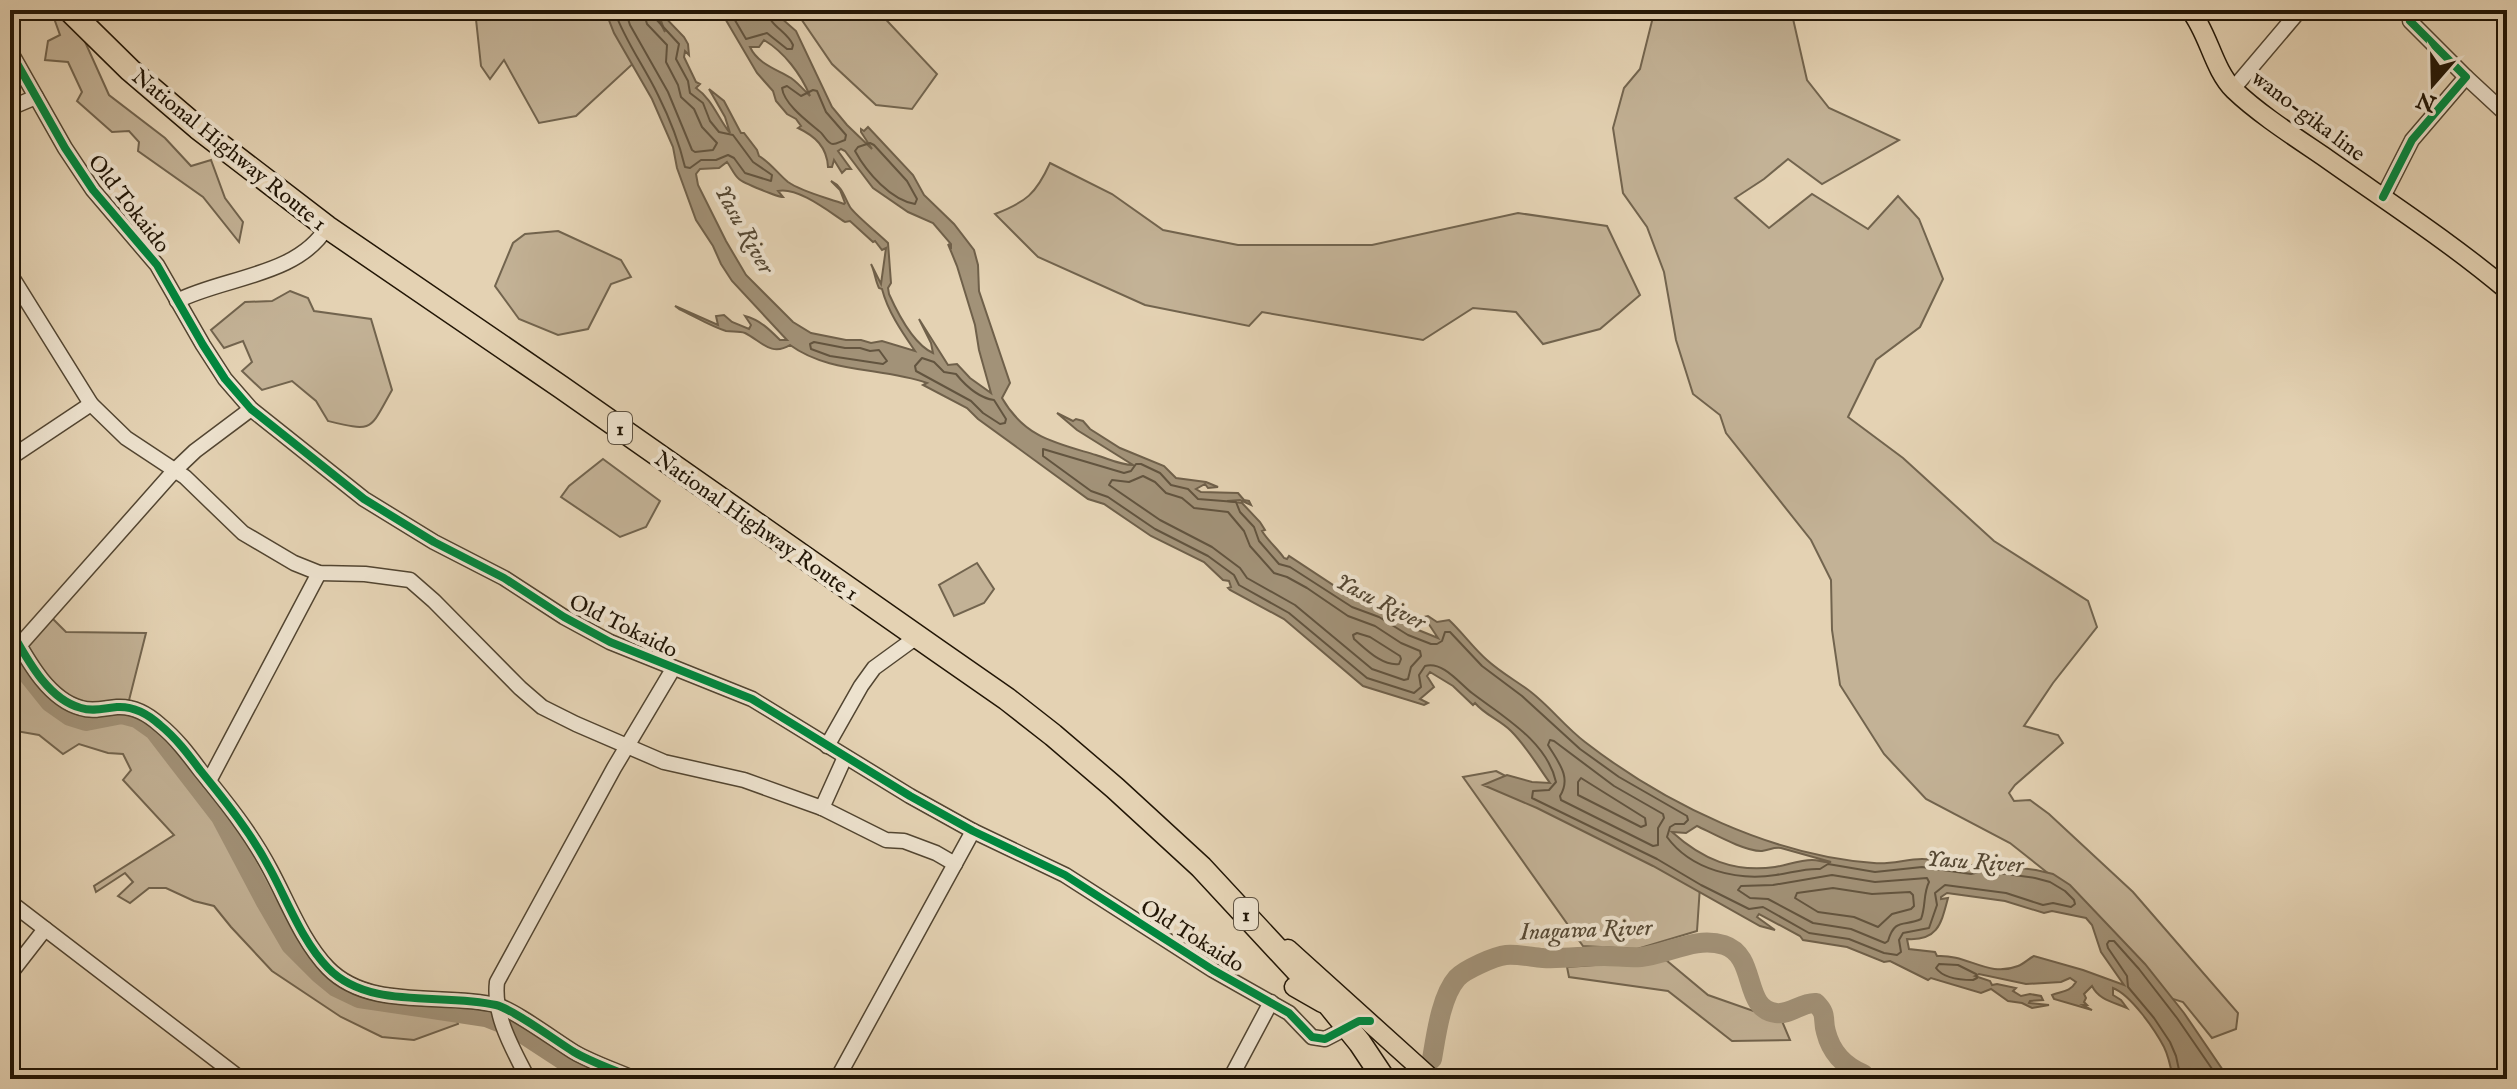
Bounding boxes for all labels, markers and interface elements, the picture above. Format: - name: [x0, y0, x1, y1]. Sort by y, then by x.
- north arrow: [2393, 44, 2473, 124]
- street label: National Highway Route 1: [126, 63, 332, 238]
- street label: wano-gika line: [2245, 65, 2370, 169]
- text: N: [2413, 85, 2442, 118]
- street label: Old Tokaido: [81, 149, 176, 259]
- water label: Yasu River: [707, 180, 782, 281]
- road number: 1: [608, 412, 632, 444]
- street label: National Highway Route 1: [648, 445, 863, 608]
- water label: Yasu River: [1330, 566, 1432, 639]
- street label: Old Tokaido: [564, 589, 682, 665]
- water label: Yasu River: [1925, 844, 2026, 881]
- street label: Old Tokaido: [1135, 894, 1249, 980]
- road number: 1: [1234, 898, 1258, 930]
- water label: Inagawa River: [1518, 913, 1655, 948]

